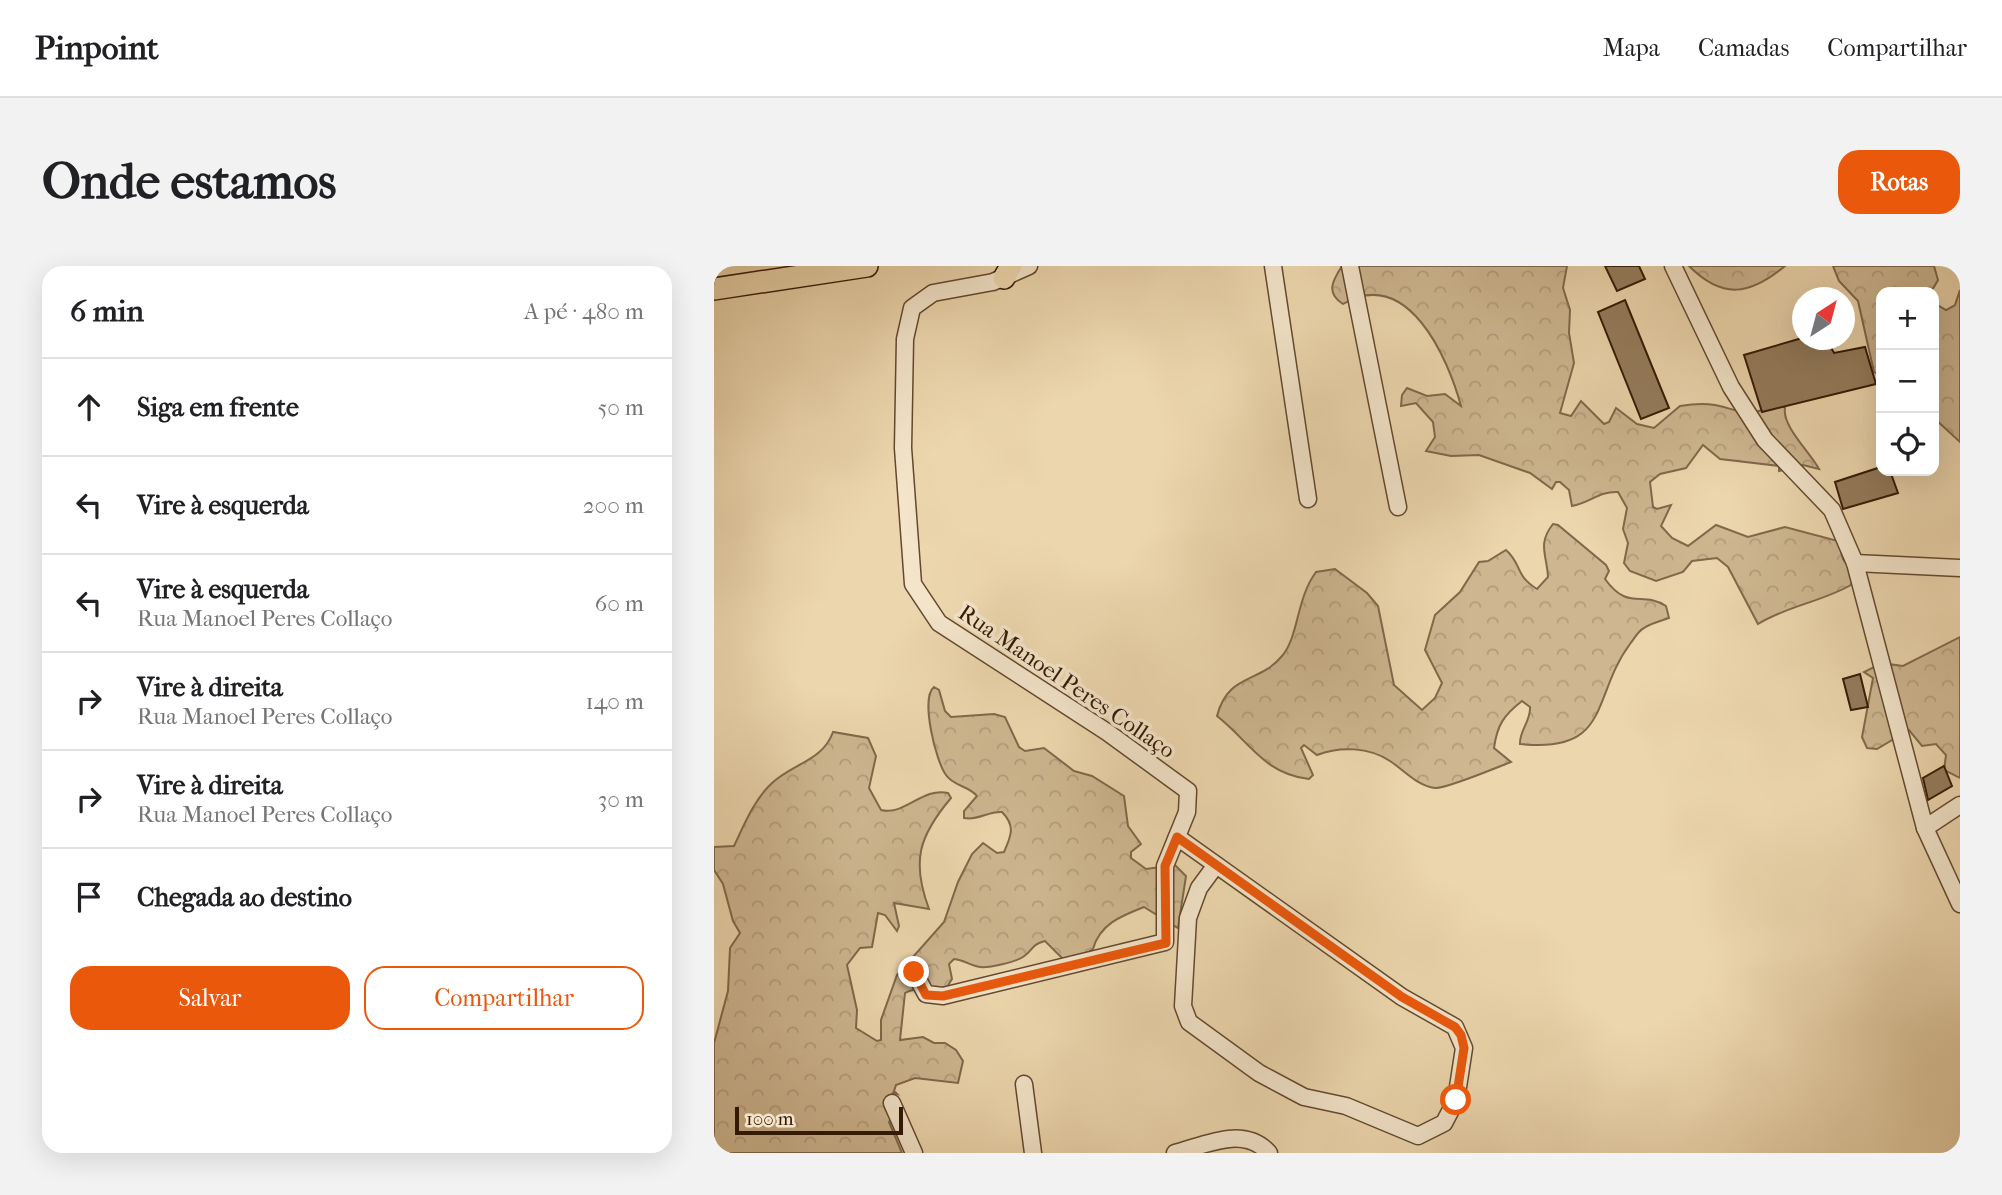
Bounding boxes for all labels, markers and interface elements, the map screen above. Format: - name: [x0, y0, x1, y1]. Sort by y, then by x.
- text: Pinpoint: [35, 29, 159, 68]
- text: Mapa: [1603, 34, 1660, 62]
- text: Camadas: [1698, 34, 1789, 62]
- text: Compartilhar: [1827, 34, 1967, 62]
- button: Rotas: [1838, 150, 1960, 214]
- text: Onde estamos: [42, 153, 336, 211]
- north arrow: [1792, 287, 1855, 350]
- map controls: [1876, 287, 1939, 476]
- button: +: [1876, 287, 1939, 350]
- text: 6 min: [70, 294, 144, 329]
- text: A pé · 480 m: [524, 298, 644, 325]
- button: −: [1876, 350, 1939, 413]
- icon: ahead: [70, 388, 108, 426]
- text: Siga em frente: [137, 392, 299, 423]
- text: 50 m: [597, 394, 644, 421]
- button: locate: [1876, 413, 1939, 476]
- icon: left: [70, 486, 108, 524]
- text: Vire à esquerda: [137, 490, 309, 521]
- text: 200 m: [583, 492, 644, 519]
- text: Vire à esquerda: [137, 574, 309, 605]
- icon: left: [70, 584, 108, 622]
- text: 60 m: [595, 590, 644, 617]
- street label: Rua Manoel Peres Collaço: [953, 599, 1180, 764]
- text: Rua Manoel Peres Collaço: [137, 605, 392, 632]
- text: Vire à direita: [137, 672, 283, 703]
- icon: right: [70, 682, 108, 720]
- text: 140 m: [585, 688, 644, 715]
- text: Rua Manoel Peres Collaço: [137, 703, 392, 730]
- text: Vire à direita: [137, 770, 283, 801]
- icon: right: [70, 780, 108, 818]
- text: 30 m: [598, 786, 644, 813]
- text: Rua Manoel Peres Collaço: [137, 801, 392, 828]
- icon: arrive: [70, 878, 108, 916]
- text: Chegada ao destino: [137, 882, 352, 913]
- route end: [898, 956, 929, 987]
- button: Salvar: [70, 966, 350, 1030]
- button: Compartilhar: [364, 966, 644, 1030]
- route start: [1440, 1084, 1471, 1115]
- scale bar: [735, 1104, 903, 1136]
- text: 100 m: [746, 1108, 794, 1130]

